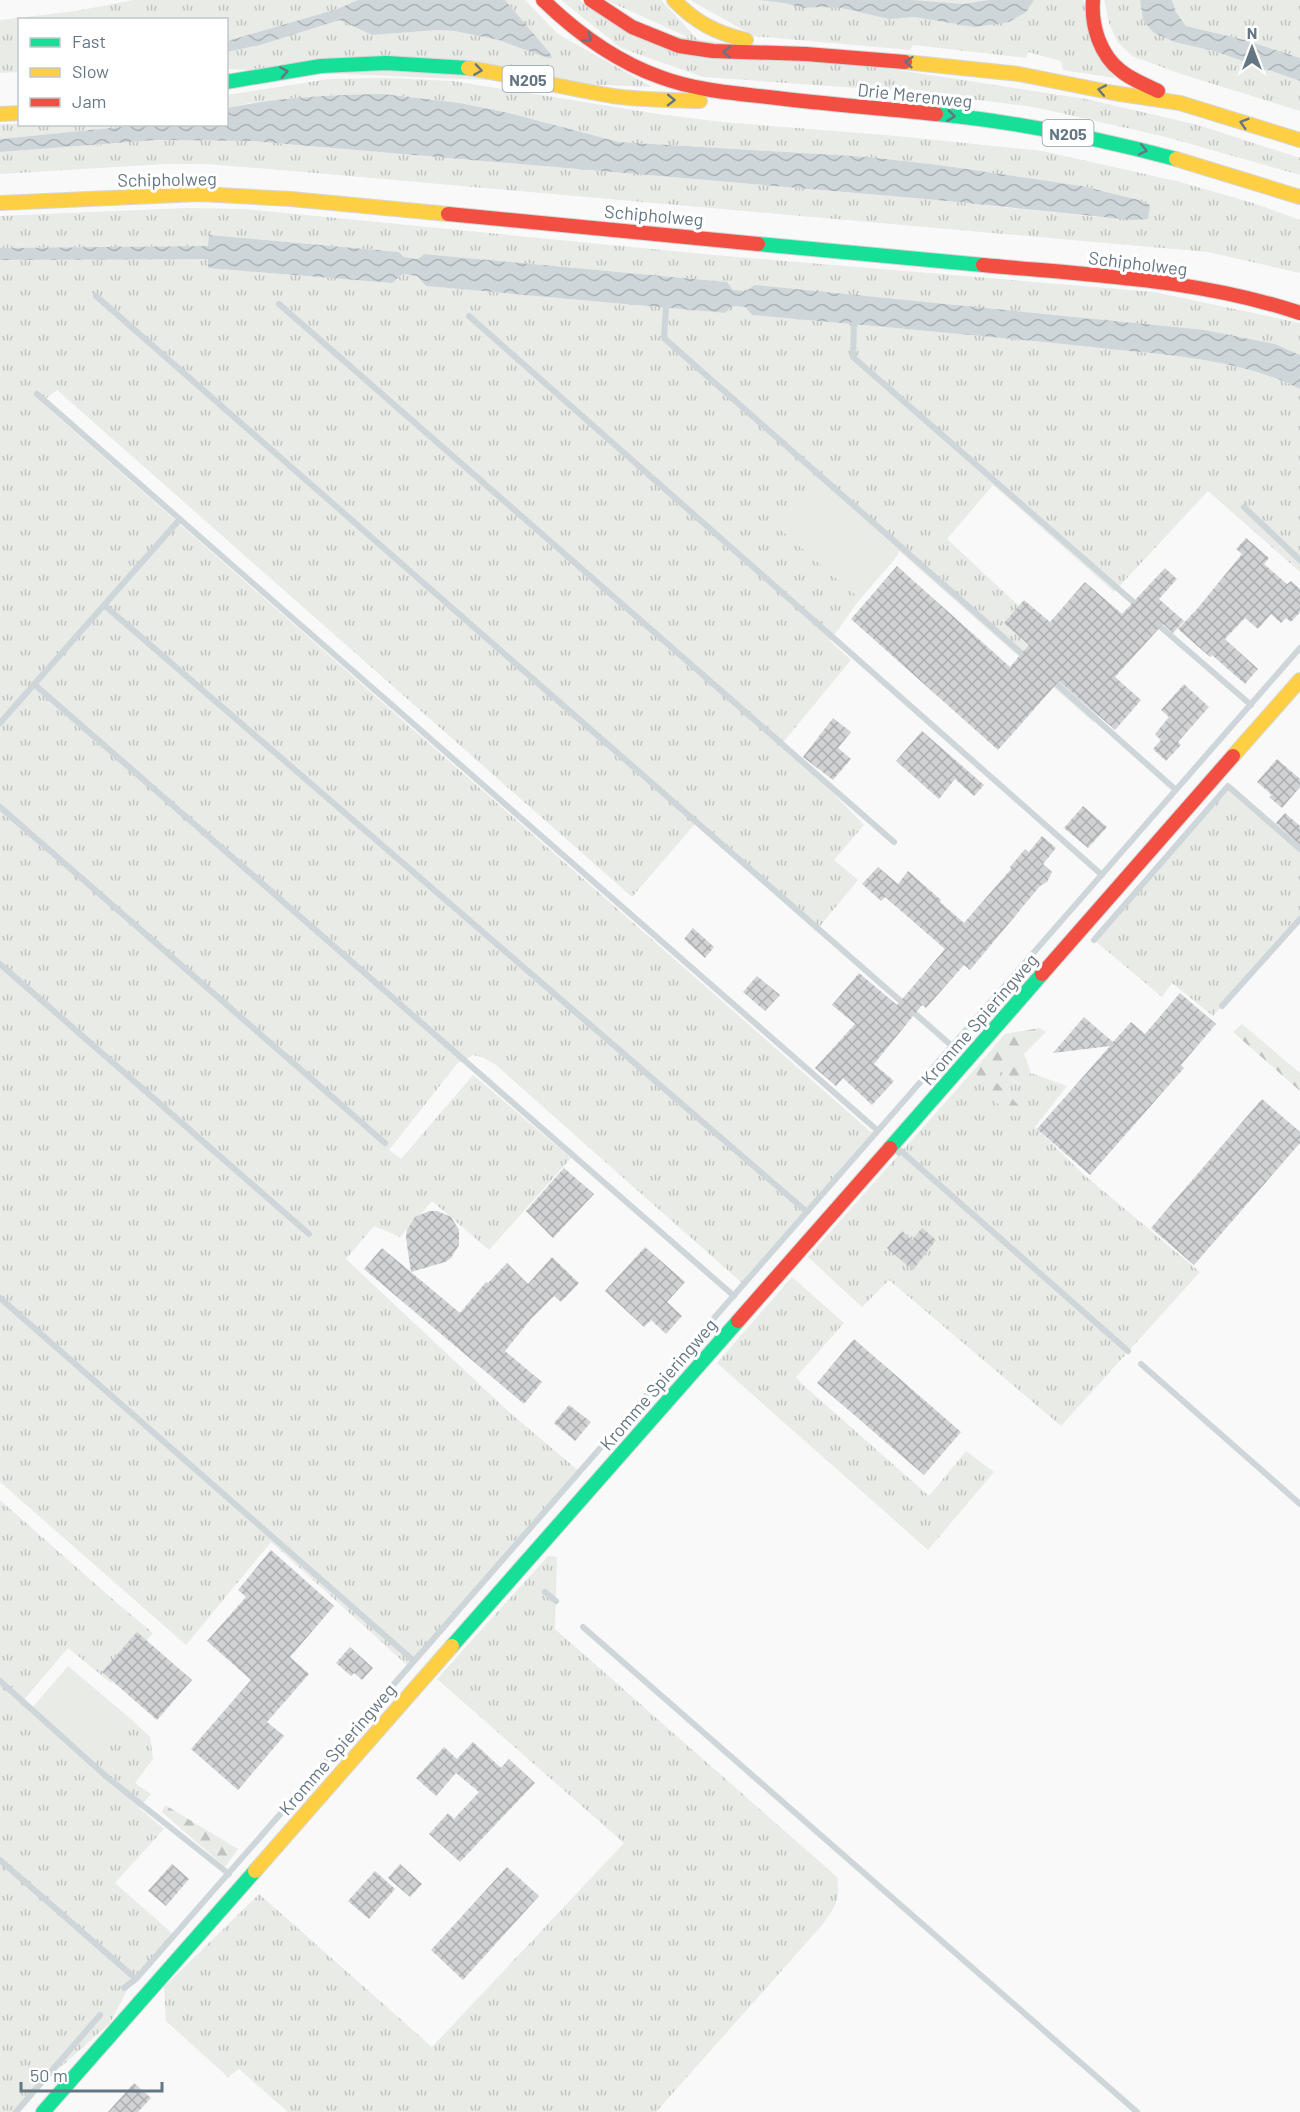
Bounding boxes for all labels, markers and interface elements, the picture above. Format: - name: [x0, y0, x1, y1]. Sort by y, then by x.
- legend: [18, 18, 228, 126]
- north arrow: [1222, 18, 1282, 78]
- text: N: [1247, 23, 1257, 42]
- text: Fast: [72, 30, 106, 52]
- one-way arrow: [581, 31, 592, 42]
- one-way arrow: [722, 46, 731, 58]
- one-way arrow: [905, 56, 914, 69]
- text: Slow: [72, 60, 109, 82]
- one-way arrow: [474, 63, 483, 75]
- one-way arrow: [279, 66, 289, 79]
- road number: N205: [502, 66, 554, 92]
- street label: Drie Merenweg: [856, 78, 974, 112]
- one-way arrow: [1097, 84, 1107, 97]
- text: Jam: [72, 90, 106, 112]
- one-way arrow: [666, 94, 675, 107]
- one-way arrow: [946, 109, 955, 122]
- one-way arrow: [1239, 118, 1250, 130]
- road number: N205: [1042, 120, 1094, 146]
- one-way arrow: [1138, 142, 1148, 155]
- street label: Schipholweg: [117, 167, 217, 191]
- street label: Schipholweg: [603, 200, 705, 230]
- street label: Schipholweg: [1087, 246, 1189, 280]
- street label: Kromme Spieringweg: [916, 949, 1042, 1089]
- street label: Kromme Spieringweg: [595, 1314, 721, 1454]
- street label: Kromme Spieringweg: [274, 1679, 400, 1819]
- scale bar: [21, 2055, 162, 2093]
- text: 50 m: [30, 2064, 68, 2086]

